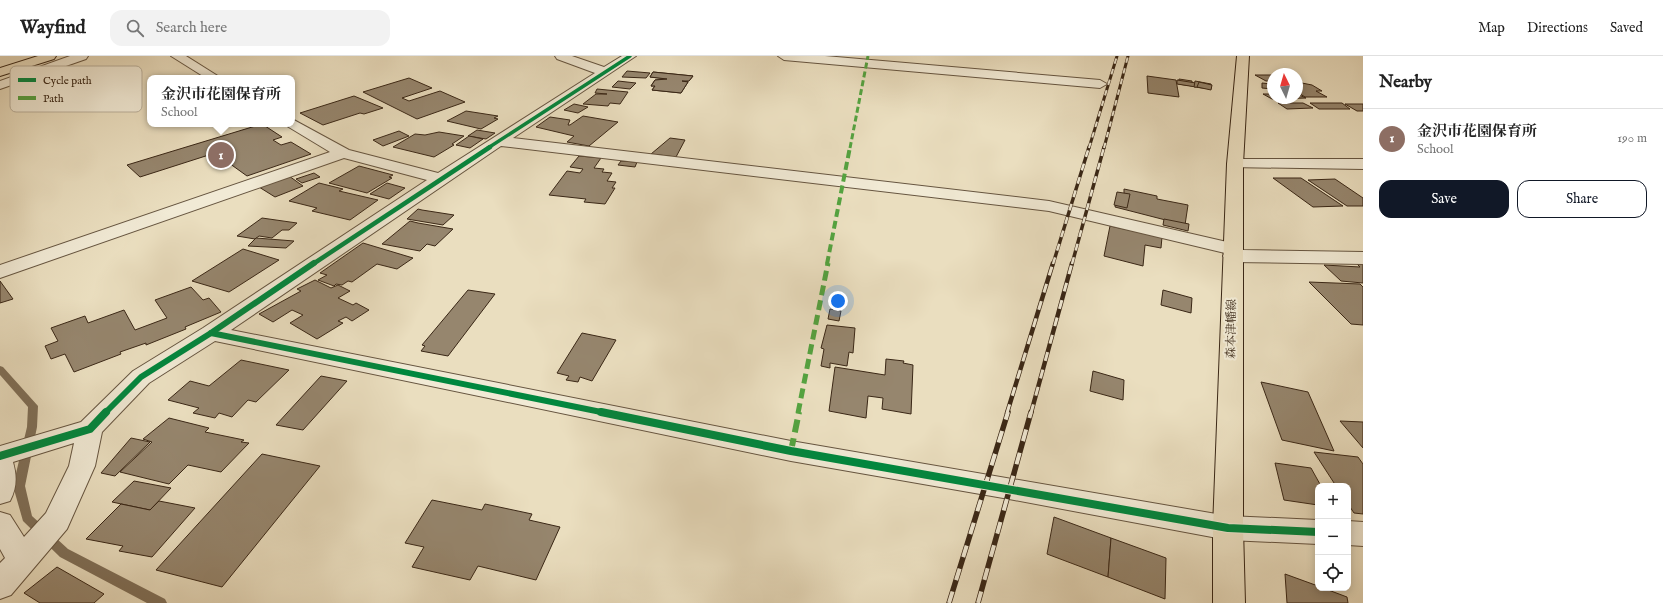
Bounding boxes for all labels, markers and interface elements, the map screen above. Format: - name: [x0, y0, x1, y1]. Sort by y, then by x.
- search box: [110, 10, 390, 46]
- text: Wayfind: [20, 16, 86, 40]
- icon: search: [124, 17, 146, 39]
- text: Search here: [156, 18, 227, 37]
- text: Map: [1478, 19, 1505, 37]
- text: Directions: [1527, 19, 1588, 37]
- text: Saved: [1610, 19, 1643, 37]
- legend: [10, 66, 142, 112]
- north arrow: [1267, 68, 1303, 104]
- text: Nearby: [1379, 72, 1432, 93]
- text: Cycle path: [43, 74, 92, 88]
- popup: [147, 75, 295, 127]
- text: 金沢市花園保育所: [161, 85, 281, 104]
- text: Path: [43, 92, 64, 106]
- text: School: [161, 104, 198, 121]
- text: 金沢市花園保育所: [1417, 122, 1537, 141]
- text: 1: [1390, 130, 1394, 147]
- text: 190 m: [1617, 130, 1647, 147]
- pin: 1: [208, 140, 234, 170]
- text: School: [1417, 141, 1454, 158]
- button: Save: [1379, 180, 1509, 218]
- button: Share: [1517, 180, 1647, 218]
- your location: [828, 291, 848, 311]
- street label: 森本津幡線: [1223, 299, 1240, 359]
- map controls: [1315, 483, 1351, 591]
- button: +: [1315, 483, 1351, 519]
- button: −: [1315, 519, 1351, 555]
- button: locate: [1315, 555, 1351, 591]

